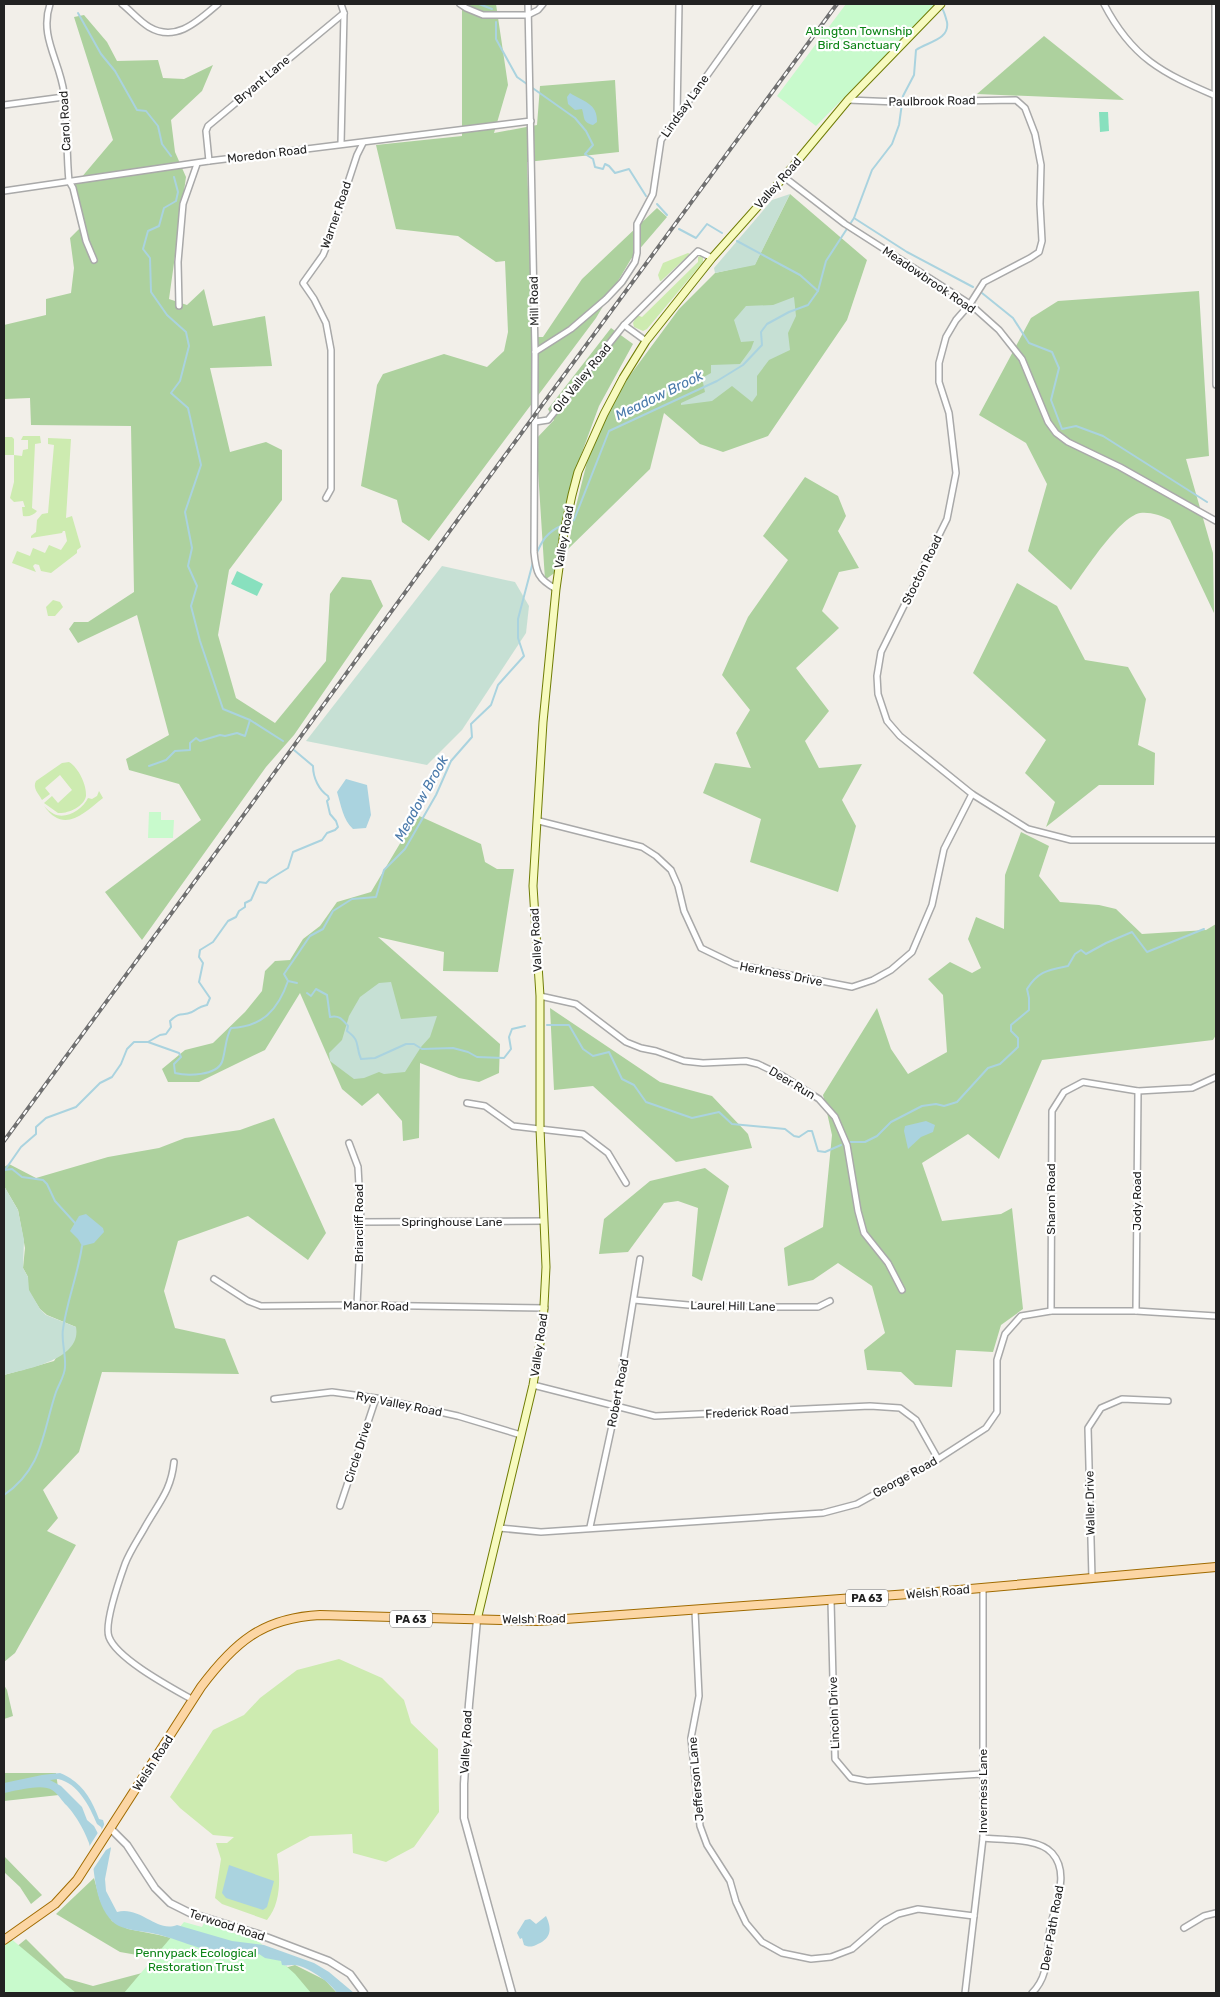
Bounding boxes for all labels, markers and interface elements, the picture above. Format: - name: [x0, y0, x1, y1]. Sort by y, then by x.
- park label: Abington Township Bird Sanctuary: [806, 24, 912, 52]
- street label: Bryant Lane: [232, 53, 293, 107]
- street label: Lindsay Lane: [658, 72, 712, 140]
- street label: Carol Road: [56, 91, 74, 151]
- street label: Paulbrook Road: [888, 93, 976, 109]
- street label: Moredon Road: [226, 142, 308, 166]
- street label: Valley Road: [752, 154, 804, 212]
- street label: Warner Road: [318, 180, 354, 250]
- street label: Meadowbrook Road: [880, 244, 978, 316]
- street label: Mill Road: [527, 276, 541, 326]
- street label: Old Valley Road: [550, 341, 614, 415]
- water label: Meadow Brook: [613, 367, 707, 424]
- street label: Valley Road: [552, 504, 576, 570]
- street label: Stocton Road: [899, 533, 945, 607]
- water label: Meadow Brook: [391, 752, 452, 844]
- street label: Valley Road: [527, 908, 545, 972]
- street label: Herkness Drive: [738, 959, 824, 989]
- street label: Deer Run: [766, 1064, 818, 1102]
- street label: Sharon Road: [1044, 1163, 1058, 1235]
- street label: Jody Road: [1130, 1171, 1144, 1231]
- street label: Briarcliff Road: [352, 1184, 366, 1262]
- street label: Springhouse Lane: [401, 1215, 503, 1229]
- street label: Manor Road: [343, 1298, 409, 1314]
- street label: Laurel Hill Lane: [690, 1298, 776, 1314]
- street label: Valley Road: [528, 1312, 550, 1378]
- street label: Robert Road: [605, 1358, 631, 1428]
- street label: Rye Valley Road: [355, 1389, 443, 1419]
- street label: Frederick Road: [705, 1403, 789, 1421]
- street label: Circle Drive: [342, 1419, 375, 1484]
- street label: George Road: [870, 1454, 940, 1500]
- street label: Waller Drive: [1082, 1470, 1098, 1535]
- street label: Welsh Road: [906, 1582, 970, 1602]
- road number: PA 63: [846, 1590, 888, 1606]
- road number: PA 63: [390, 1610, 432, 1628]
- street label: Welsh Road: [502, 1611, 566, 1627]
- street label: Lincoln Drive: [826, 1676, 842, 1749]
- street label: Valley Road: [457, 1710, 475, 1774]
- street label: Welsh Road: [130, 1732, 176, 1794]
- street label: Jefferson Lane: [685, 1736, 707, 1822]
- street label: Inverness Lane: [976, 1748, 990, 1833]
- street label: Deer Path Road: [1038, 1884, 1066, 1972]
- street label: Terwood Road: [187, 1906, 267, 1944]
- park label: Pennypack Ecological Restoration Trust: [135, 1946, 257, 1974]

